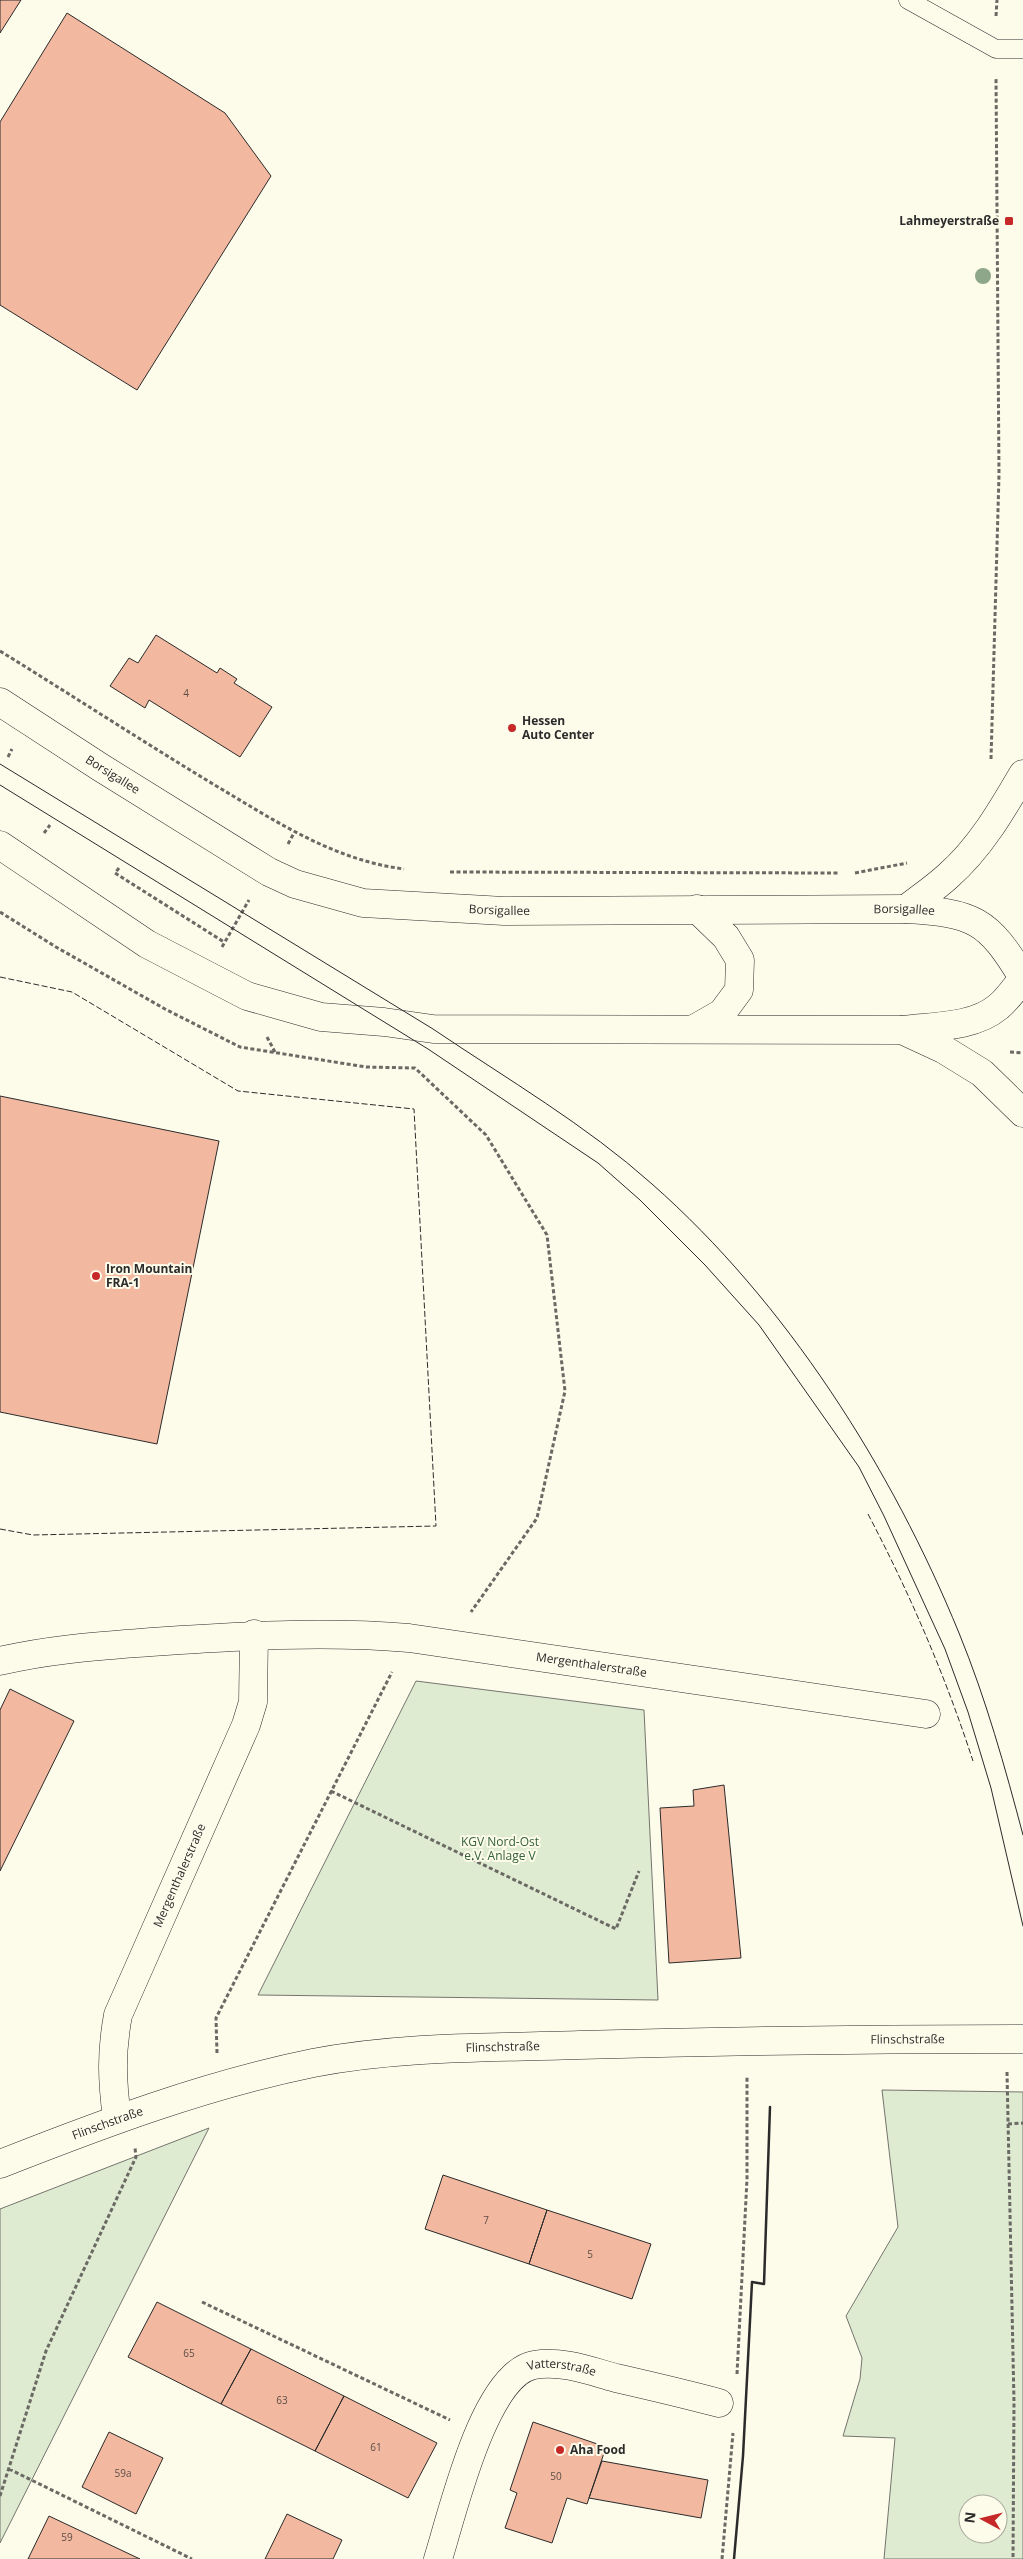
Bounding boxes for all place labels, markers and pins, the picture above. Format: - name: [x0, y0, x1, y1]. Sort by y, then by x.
- place label: Lahmeyerstraße: [899, 212, 999, 229]
- marker: Lahmeyerstraße: [1003, 215, 1015, 227]
- place label: Hessen Auto Center: [522, 712, 595, 743]
- marker: Hessen Auto Center: [506, 722, 518, 734]
- place label: Iron Mountain FRA-1: [106, 1260, 192, 1291]
- marker: Iron Mountain FRA-1: [90, 1270, 102, 1282]
- place label: Aha Food: [570, 2441, 626, 2458]
- marker: Aha Food: [554, 2444, 566, 2456]

